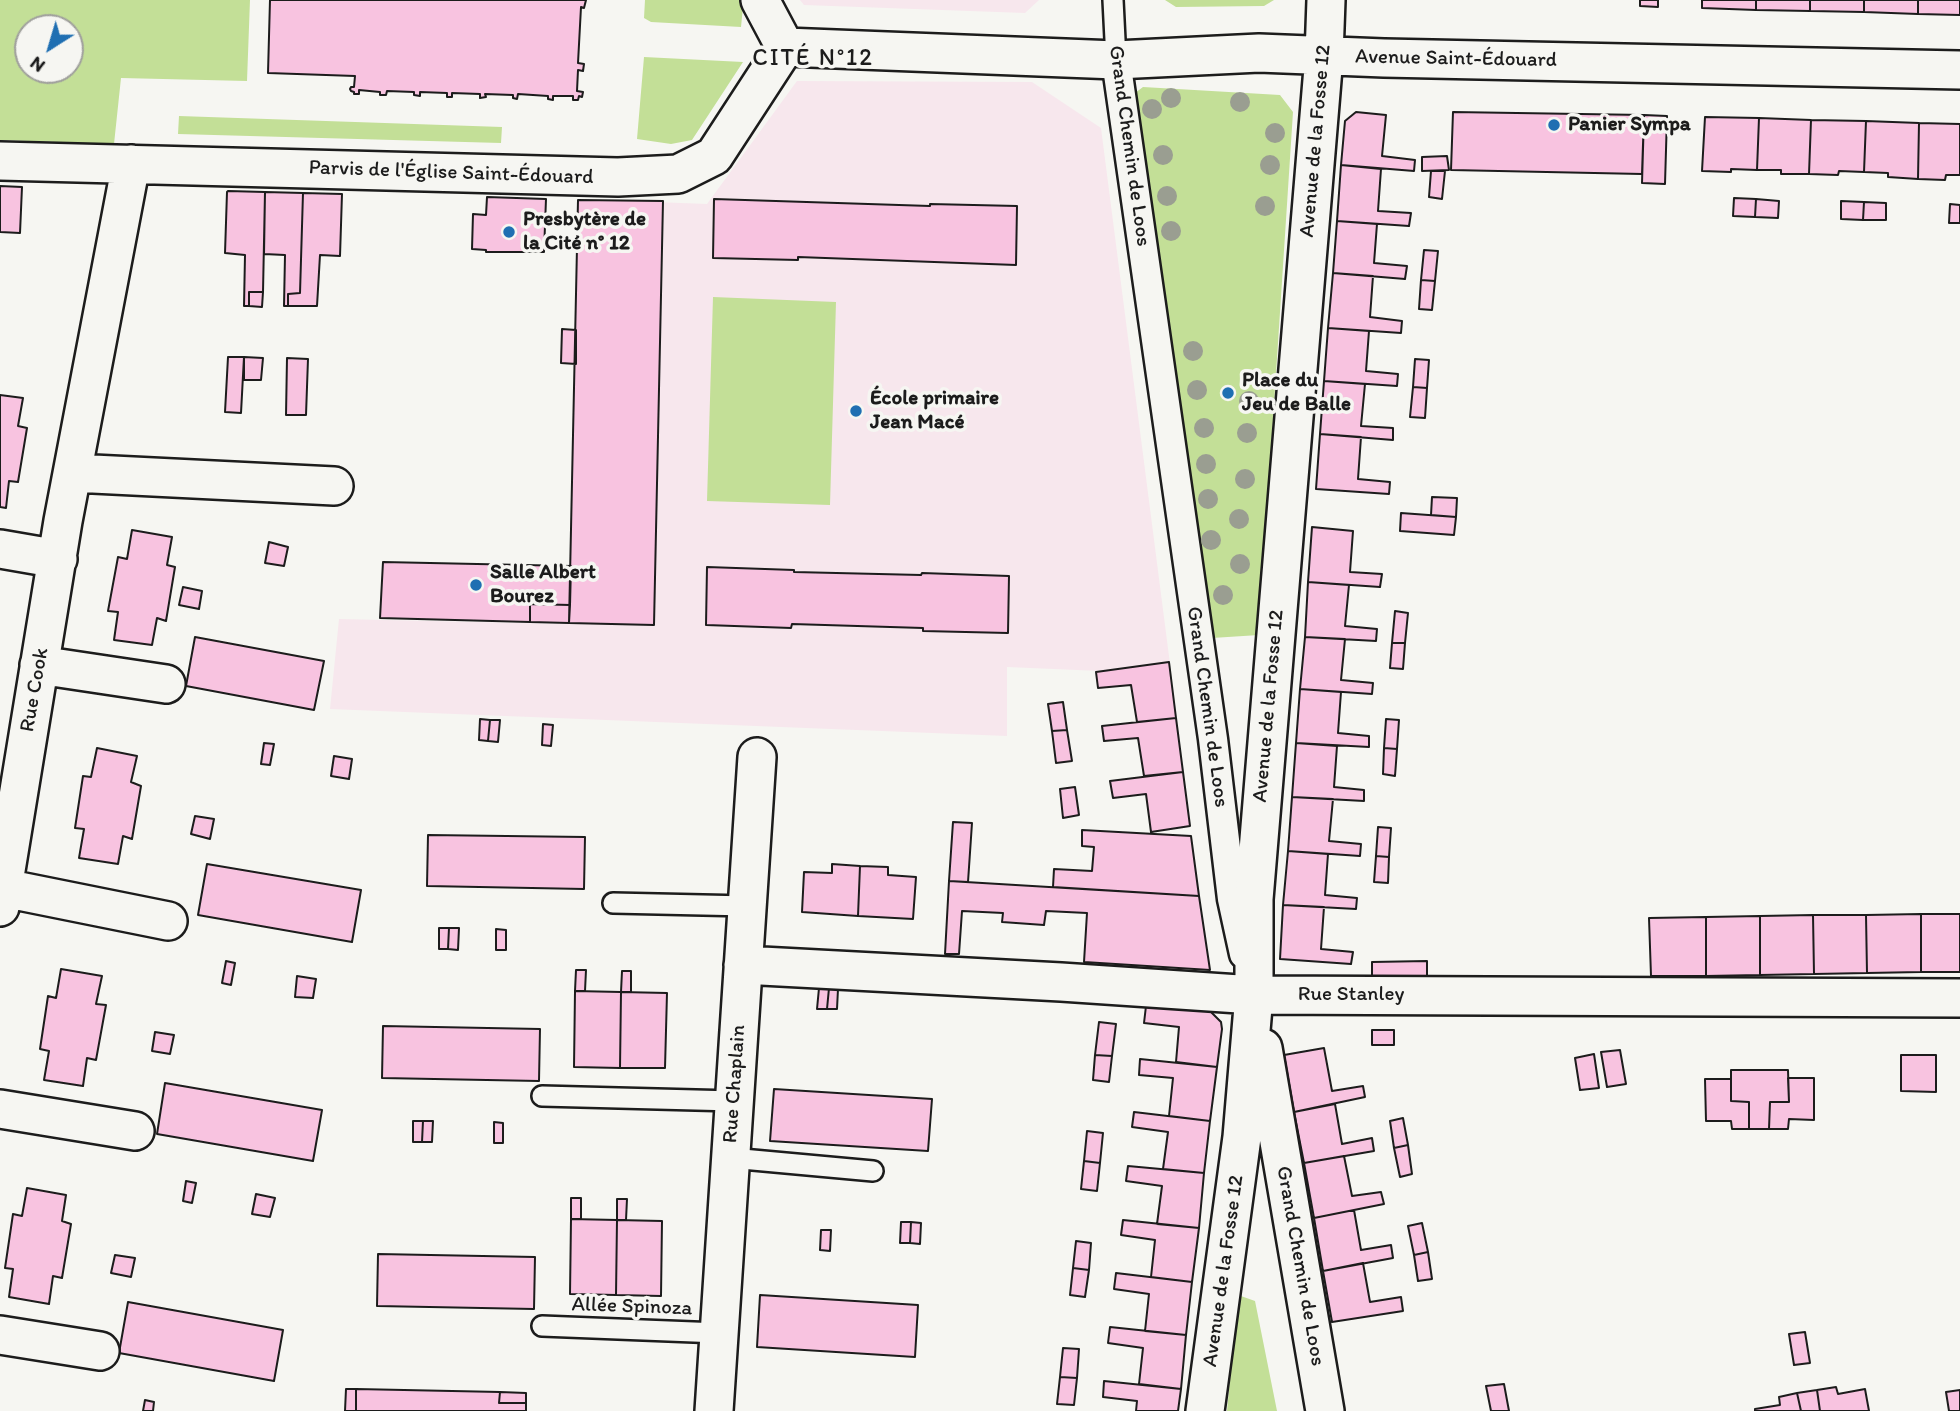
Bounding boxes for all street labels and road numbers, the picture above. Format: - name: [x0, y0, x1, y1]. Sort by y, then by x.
- street label: Grand Chemin de Loos: [1102, 44, 1156, 248]
- street label: Avenue de la Fosse 12: [1295, 44, 1337, 238]
- street label: Avenue Saint-Édouard: [1355, 45, 1557, 73]
- street label: Parvis de l'Église Saint-Édouard: [308, 155, 594, 191]
- street label: Grand Chemin de Loos: [1180, 605, 1234, 809]
- street label: Avenue de la Fosse 12: [1248, 609, 1290, 803]
- street label: Rue Cook: [15, 646, 55, 734]
- street label: Rue Stanley: [1298, 982, 1404, 1008]
- street label: Rue Chaplain: [718, 1024, 752, 1144]
- street label: Grand Chemin de Loos: [1270, 1164, 1330, 1368]
- street label: Avenue de la Fosse 12: [1198, 1174, 1250, 1368]
- street label: Allée Spinoza: [571, 1292, 693, 1322]

